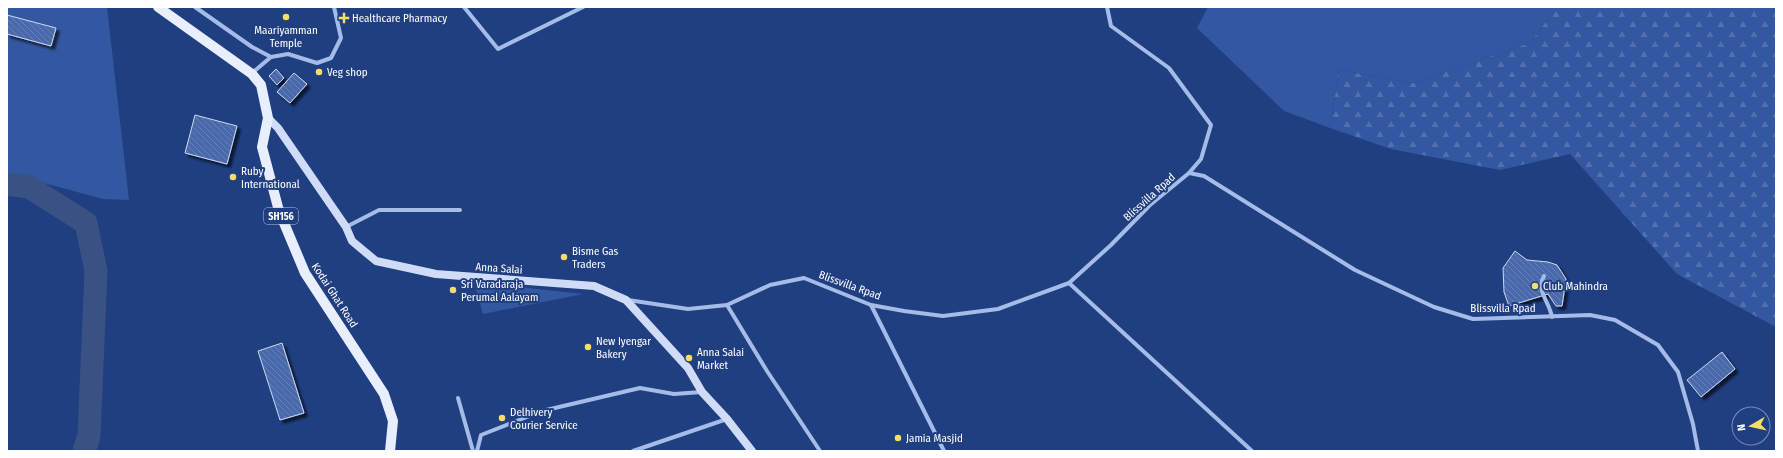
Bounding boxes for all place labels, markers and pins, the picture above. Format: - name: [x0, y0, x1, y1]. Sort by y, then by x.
- marker: Maariyamman Temple: [281, 12, 291, 22]
- place label: Healthcare Pharmacy: [352, 12, 447, 25]
- marker: Healthcare Pharmacy: [339, 13, 349, 23]
- place label: Maariyamman Temple: [254, 24, 318, 50]
- place label: Veg shop: [327, 66, 368, 79]
- marker: Veg shop: [314, 67, 324, 77]
- place label: Ruby International: [241, 165, 300, 191]
- marker: Ruby International: [228, 172, 238, 182]
- place label: Bisme Gas Traders: [572, 245, 619, 271]
- marker: Bisme Gas Traders: [559, 252, 569, 262]
- place label: Sri Varadaraja Perumal Aalayam: [461, 278, 538, 304]
- place label: Club Mahindra: [1543, 280, 1608, 293]
- marker: Club Mahindra: [1530, 281, 1540, 291]
- marker: Sri Varadaraja Perumal Aalayam: [448, 285, 458, 295]
- place label: New Iyengar Bakery: [596, 335, 651, 361]
- marker: New Iyengar Bakery: [583, 342, 593, 352]
- place label: Anna Salai Market: [697, 346, 744, 372]
- marker: Anna Salai Market: [684, 353, 694, 363]
- place label: Delhivery Courier Service: [510, 406, 578, 432]
- marker: Delhivery Courier Service: [497, 413, 507, 423]
- place label: Jamia Masjid: [906, 432, 963, 445]
- marker: Jamia Masjid: [893, 433, 903, 443]

